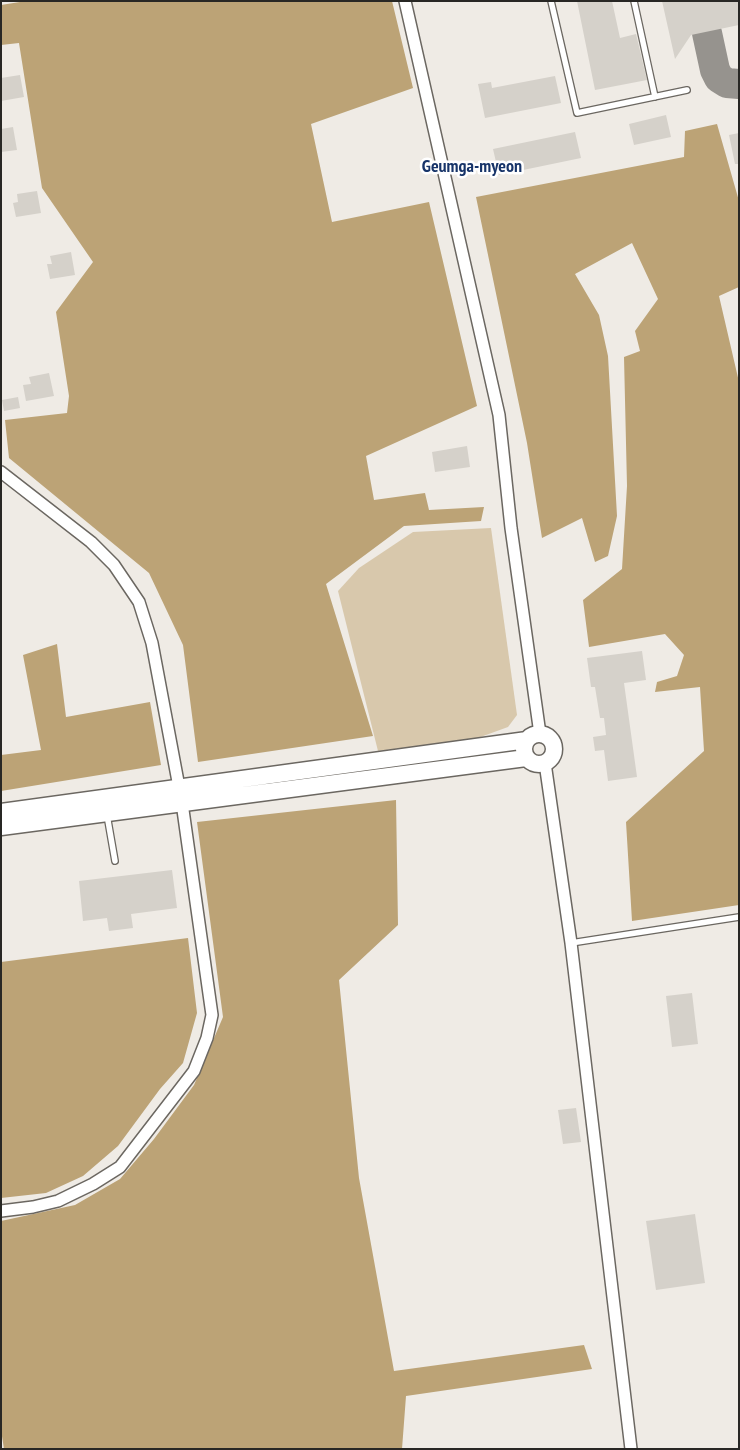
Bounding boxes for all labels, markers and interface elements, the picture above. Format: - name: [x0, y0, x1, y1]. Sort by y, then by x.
- district label: Geumga-myeon: [422, 156, 522, 178]

